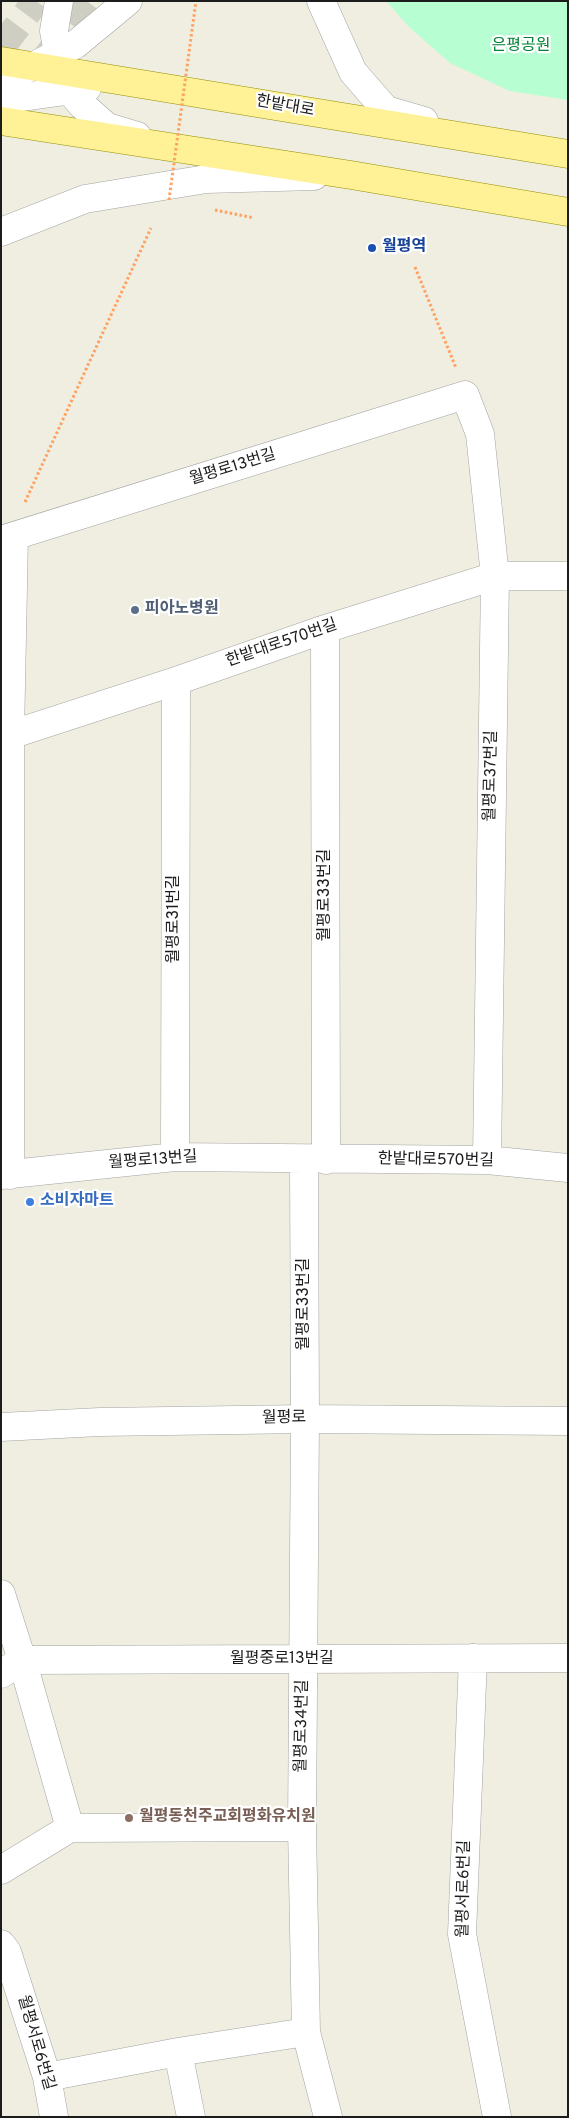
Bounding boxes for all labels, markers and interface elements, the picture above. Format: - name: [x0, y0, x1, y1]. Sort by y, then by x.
- park label: 은평공원: [492, 37, 550, 57]
- street label: 한밭대로: [254, 92, 316, 122]
- place label: 월평역: [382, 238, 426, 258]
- marker: 월평역: [366, 242, 378, 254]
- street label: 월평로13번길: [188, 446, 278, 490]
- place label: 피아노병원: [145, 600, 219, 620]
- marker: 피아노병원: [129, 604, 141, 616]
- street label: 한밭대로570번길: [224, 616, 340, 672]
- street label: 월평로37번길: [482, 730, 502, 822]
- street label: 월평로33번길: [316, 849, 336, 941]
- street label: 월평로31번길: [165, 874, 185, 964]
- street label: 월평로13번길: [108, 1148, 198, 1174]
- street label: 한밭대로570번길: [378, 1150, 494, 1172]
- place label: 소비자마트: [40, 1192, 114, 1212]
- marker: 소비자마트: [24, 1196, 36, 1208]
- street label: 월평로33번길: [295, 1258, 315, 1350]
- street label: 월평로: [262, 1409, 306, 1429]
- street label: 월평중로13번길: [230, 1650, 334, 1670]
- street label: 월평로34번길: [293, 1679, 313, 1773]
- place label: 월평동천주교회평화유치원: [139, 1808, 316, 1828]
- marker: 월평동천주교회평화유치원: [123, 1812, 135, 1824]
- street label: 월평서로6번길: [455, 1840, 475, 1938]
- street label: 월평서로6번길: [12, 1993, 58, 2093]

